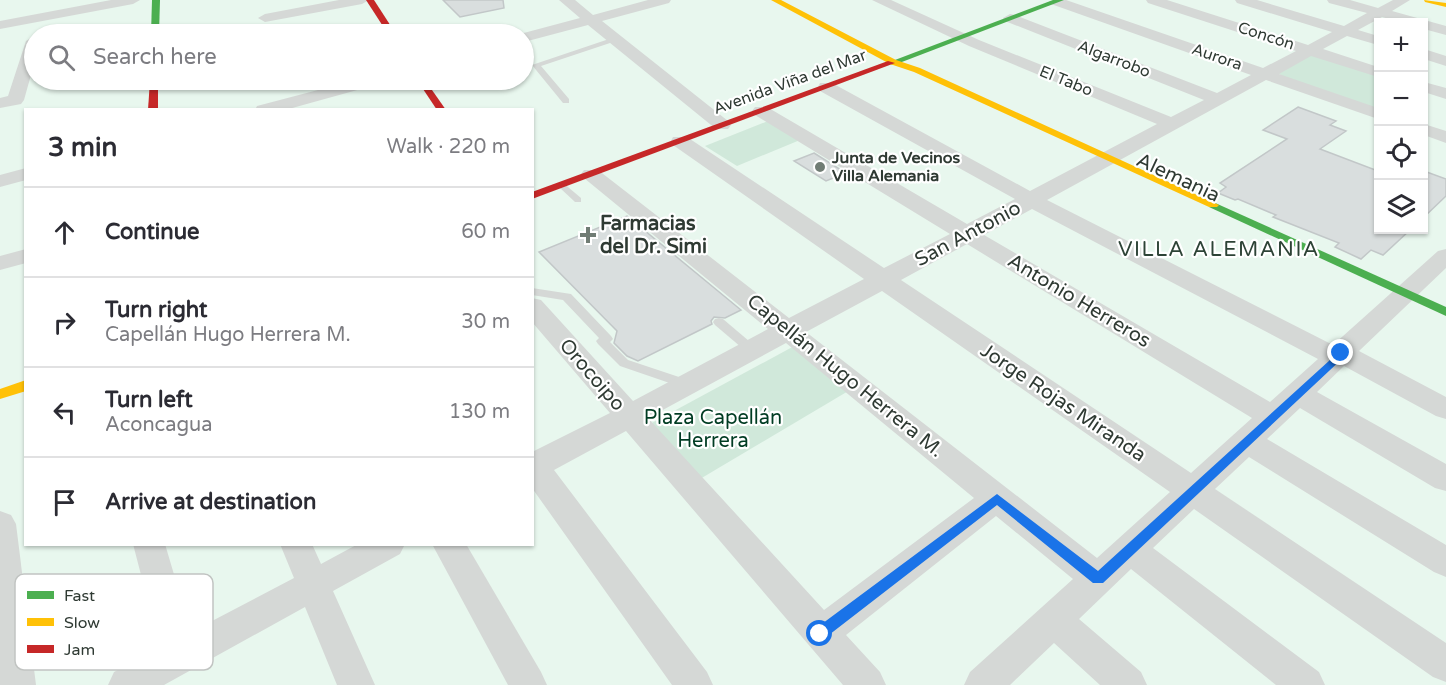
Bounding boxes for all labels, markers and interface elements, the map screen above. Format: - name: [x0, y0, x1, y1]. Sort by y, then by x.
- street label: Concón: [1235, 17, 1297, 55]
- map controls: [1374, 18, 1428, 234]
- button: +: [1374, 18, 1428, 72]
- search box: [24, 24, 534, 90]
- street label: Algarrobo: [1075, 36, 1153, 82]
- street label: Aurora: [1189, 39, 1245, 75]
- icon: search: [45, 41, 78, 74]
- text: Search here: [93, 44, 217, 70]
- street label: Avenida Viña del Mar: [711, 45, 870, 119]
- street label: El Tabo: [1036, 61, 1096, 101]
- button: −: [1374, 72, 1428, 126]
- button: locate: [1374, 126, 1428, 180]
- text: 3 min: [48, 132, 117, 163]
- text: Walk · 220 m: [387, 135, 510, 159]
- place label: Junta de Vecinos Villa Alemania: [831, 148, 961, 186]
- street label: Alemania: [1133, 148, 1223, 208]
- marker: Junta de Vecinos Villa Alemania: [813, 160, 827, 174]
- button: layers: [1374, 180, 1428, 234]
- street label: San Antonio: [911, 196, 1025, 272]
- place label: Farmacias del Dr. Simi: [600, 212, 707, 259]
- icon: ahead: [48, 216, 81, 249]
- text: Continue: [105, 219, 200, 245]
- text: 60 m: [461, 220, 510, 244]
- marker: Farmacias del Dr. Simi: [581, 228, 595, 242]
- district label: VILLA ALEMANIA: [1118, 237, 1320, 262]
- street label: Antonio Herreros: [1003, 249, 1155, 353]
- street label: Capellán Hugo Herrera M.: [742, 289, 948, 463]
- text: Turn right: [105, 297, 207, 323]
- icon: right: [48, 306, 81, 339]
- text: 30 m: [461, 310, 510, 334]
- text: Capellán Hugo Herrera M.: [105, 323, 351, 347]
- street label: Orocoipo: [554, 334, 630, 416]
- street label: Jorge Rojas Miranda: [976, 339, 1150, 467]
- route end: [1327, 339, 1353, 365]
- text: Turn left: [105, 387, 193, 413]
- icon: left: [48, 396, 81, 429]
- text: 130 m: [449, 400, 510, 424]
- park label: Plaza Capellán Herrera: [644, 406, 782, 453]
- text: Aconcagua: [105, 413, 213, 437]
- icon: arrive: [48, 486, 81, 519]
- text: Arrive at destination: [105, 489, 316, 515]
- legend: [15, 574, 213, 670]
- text: Fast: [64, 586, 95, 606]
- text: Slow: [64, 613, 100, 633]
- route start: [806, 620, 832, 646]
- text: Jam: [64, 640, 95, 660]

